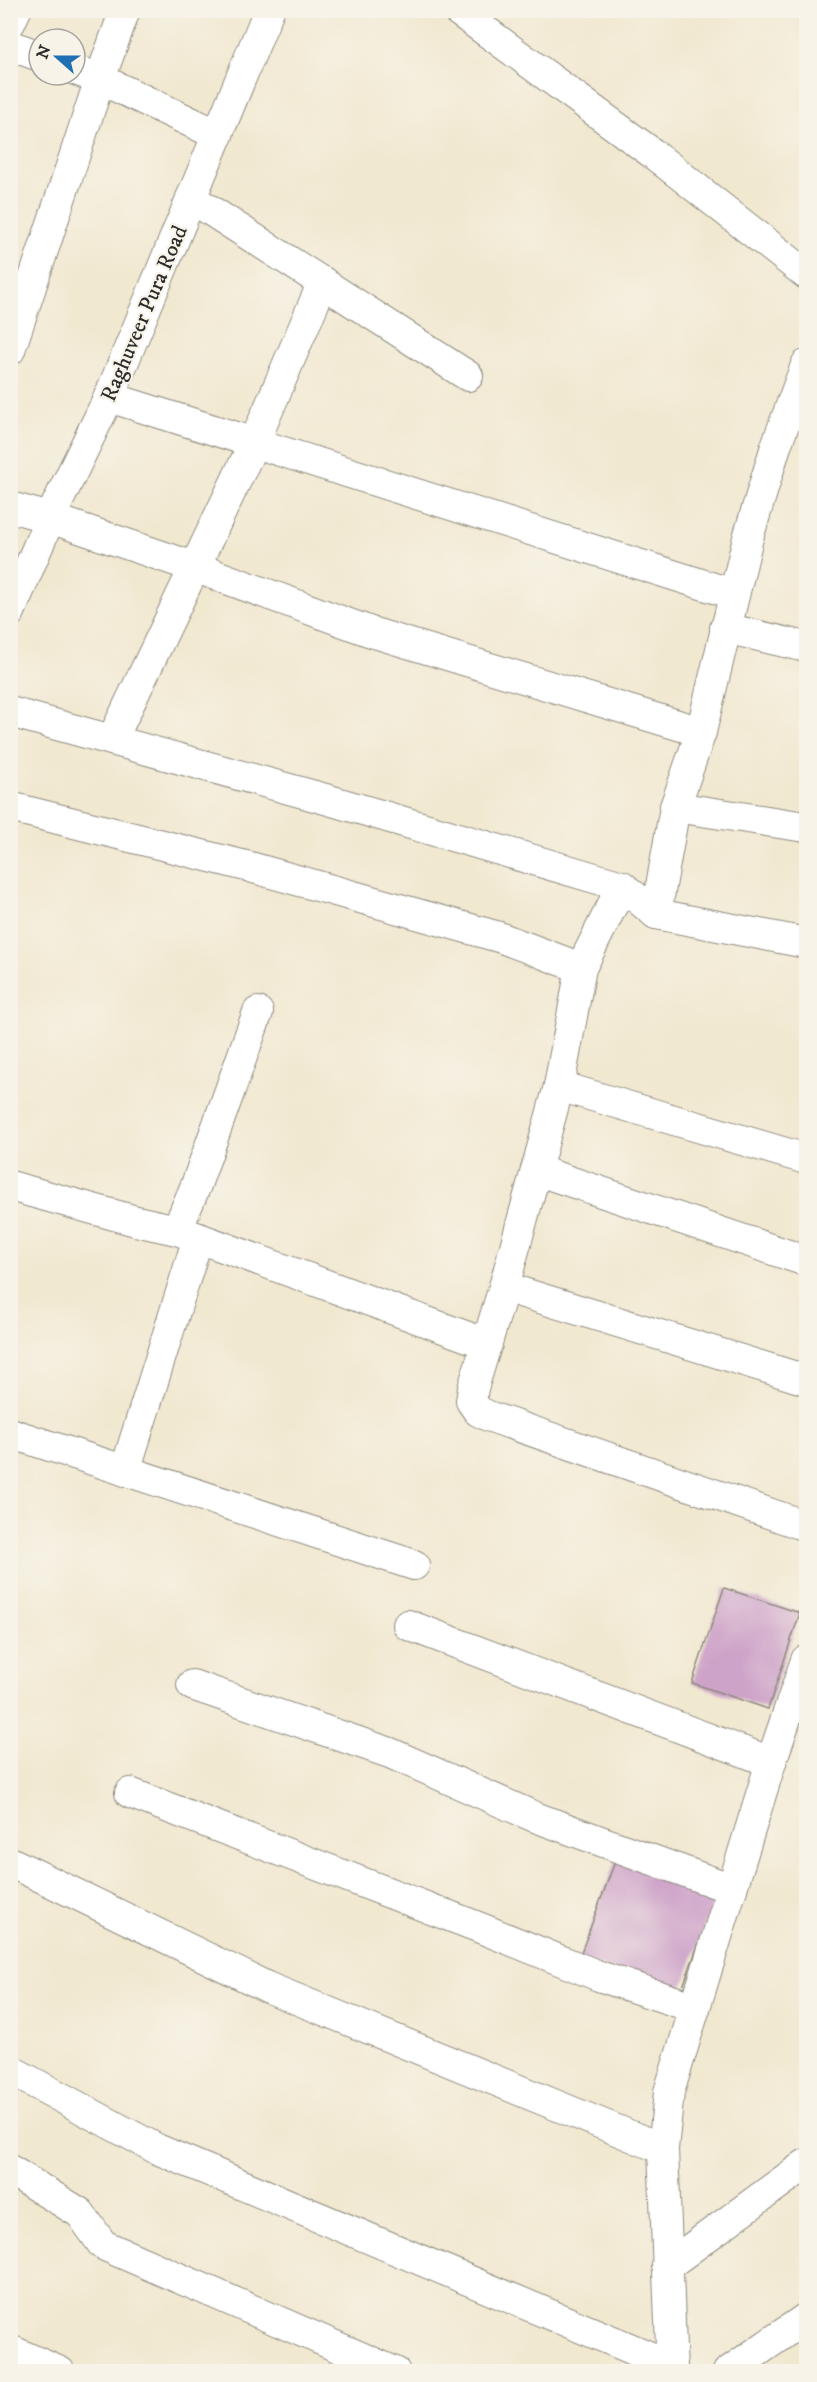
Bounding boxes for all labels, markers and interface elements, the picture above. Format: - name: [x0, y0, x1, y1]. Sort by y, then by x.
- north arrow: [27, 27, 87, 87]
- text: N: [32, 42, 56, 62]
- street label: Raghuveer Pura Road: [95, 221, 194, 406]

